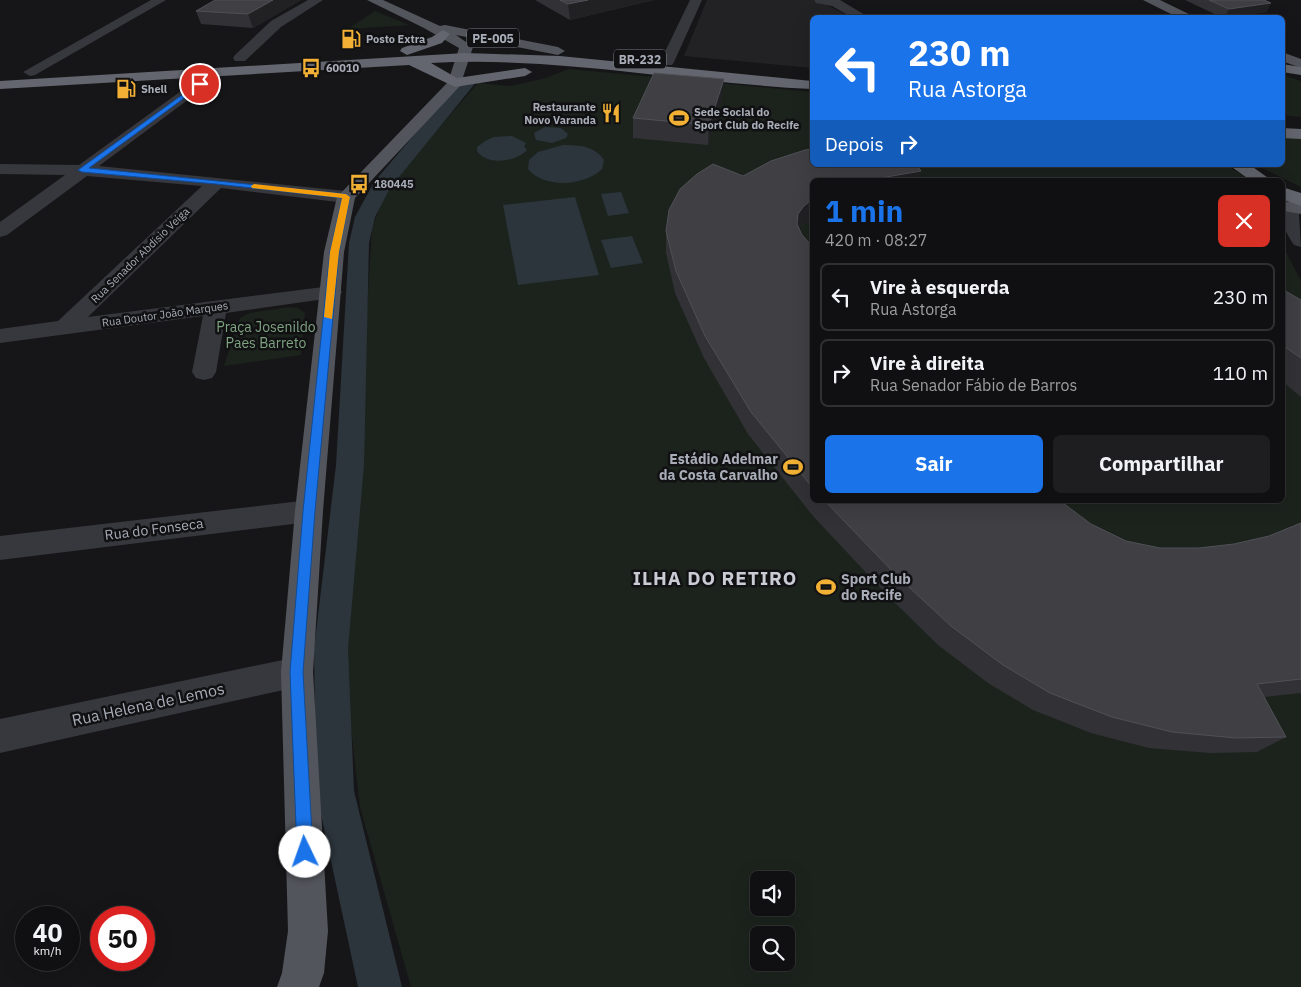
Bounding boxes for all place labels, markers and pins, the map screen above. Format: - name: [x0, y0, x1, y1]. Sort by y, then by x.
- fuel station icon: Posto Extra: [340, 28, 362, 50]
- place label: Posto Extra: [366, 32, 425, 46]
- bus stop icon: 60010: [300, 57, 322, 79]
- place label: 60010: [326, 61, 359, 75]
- pin: [179, 63, 221, 105]
- fuel station icon: Shell: [115, 78, 137, 100]
- place label: Shell: [141, 82, 168, 96]
- place label: Restaurante Novo Varanda: [524, 100, 596, 127]
- restaurant icon: Restaurante Novo Varanda: [600, 102, 622, 124]
- place label: Sede Social do Sport Club do Recife: [694, 105, 799, 132]
- sports icon: Sede Social do Sport Club do Recife: [668, 107, 690, 129]
- bus stop icon: 180445: [348, 173, 370, 195]
- place label: 180445: [374, 177, 414, 191]
- place label: Estádio Adelmar da Costa Carvalho: [659, 450, 778, 484]
- sports icon: Estádio Adelmar da Costa Carvalho: [782, 456, 804, 478]
- place label: Sport Club do Recife: [841, 570, 911, 604]
- sports icon: Sport Club do Recife: [815, 576, 837, 598]

